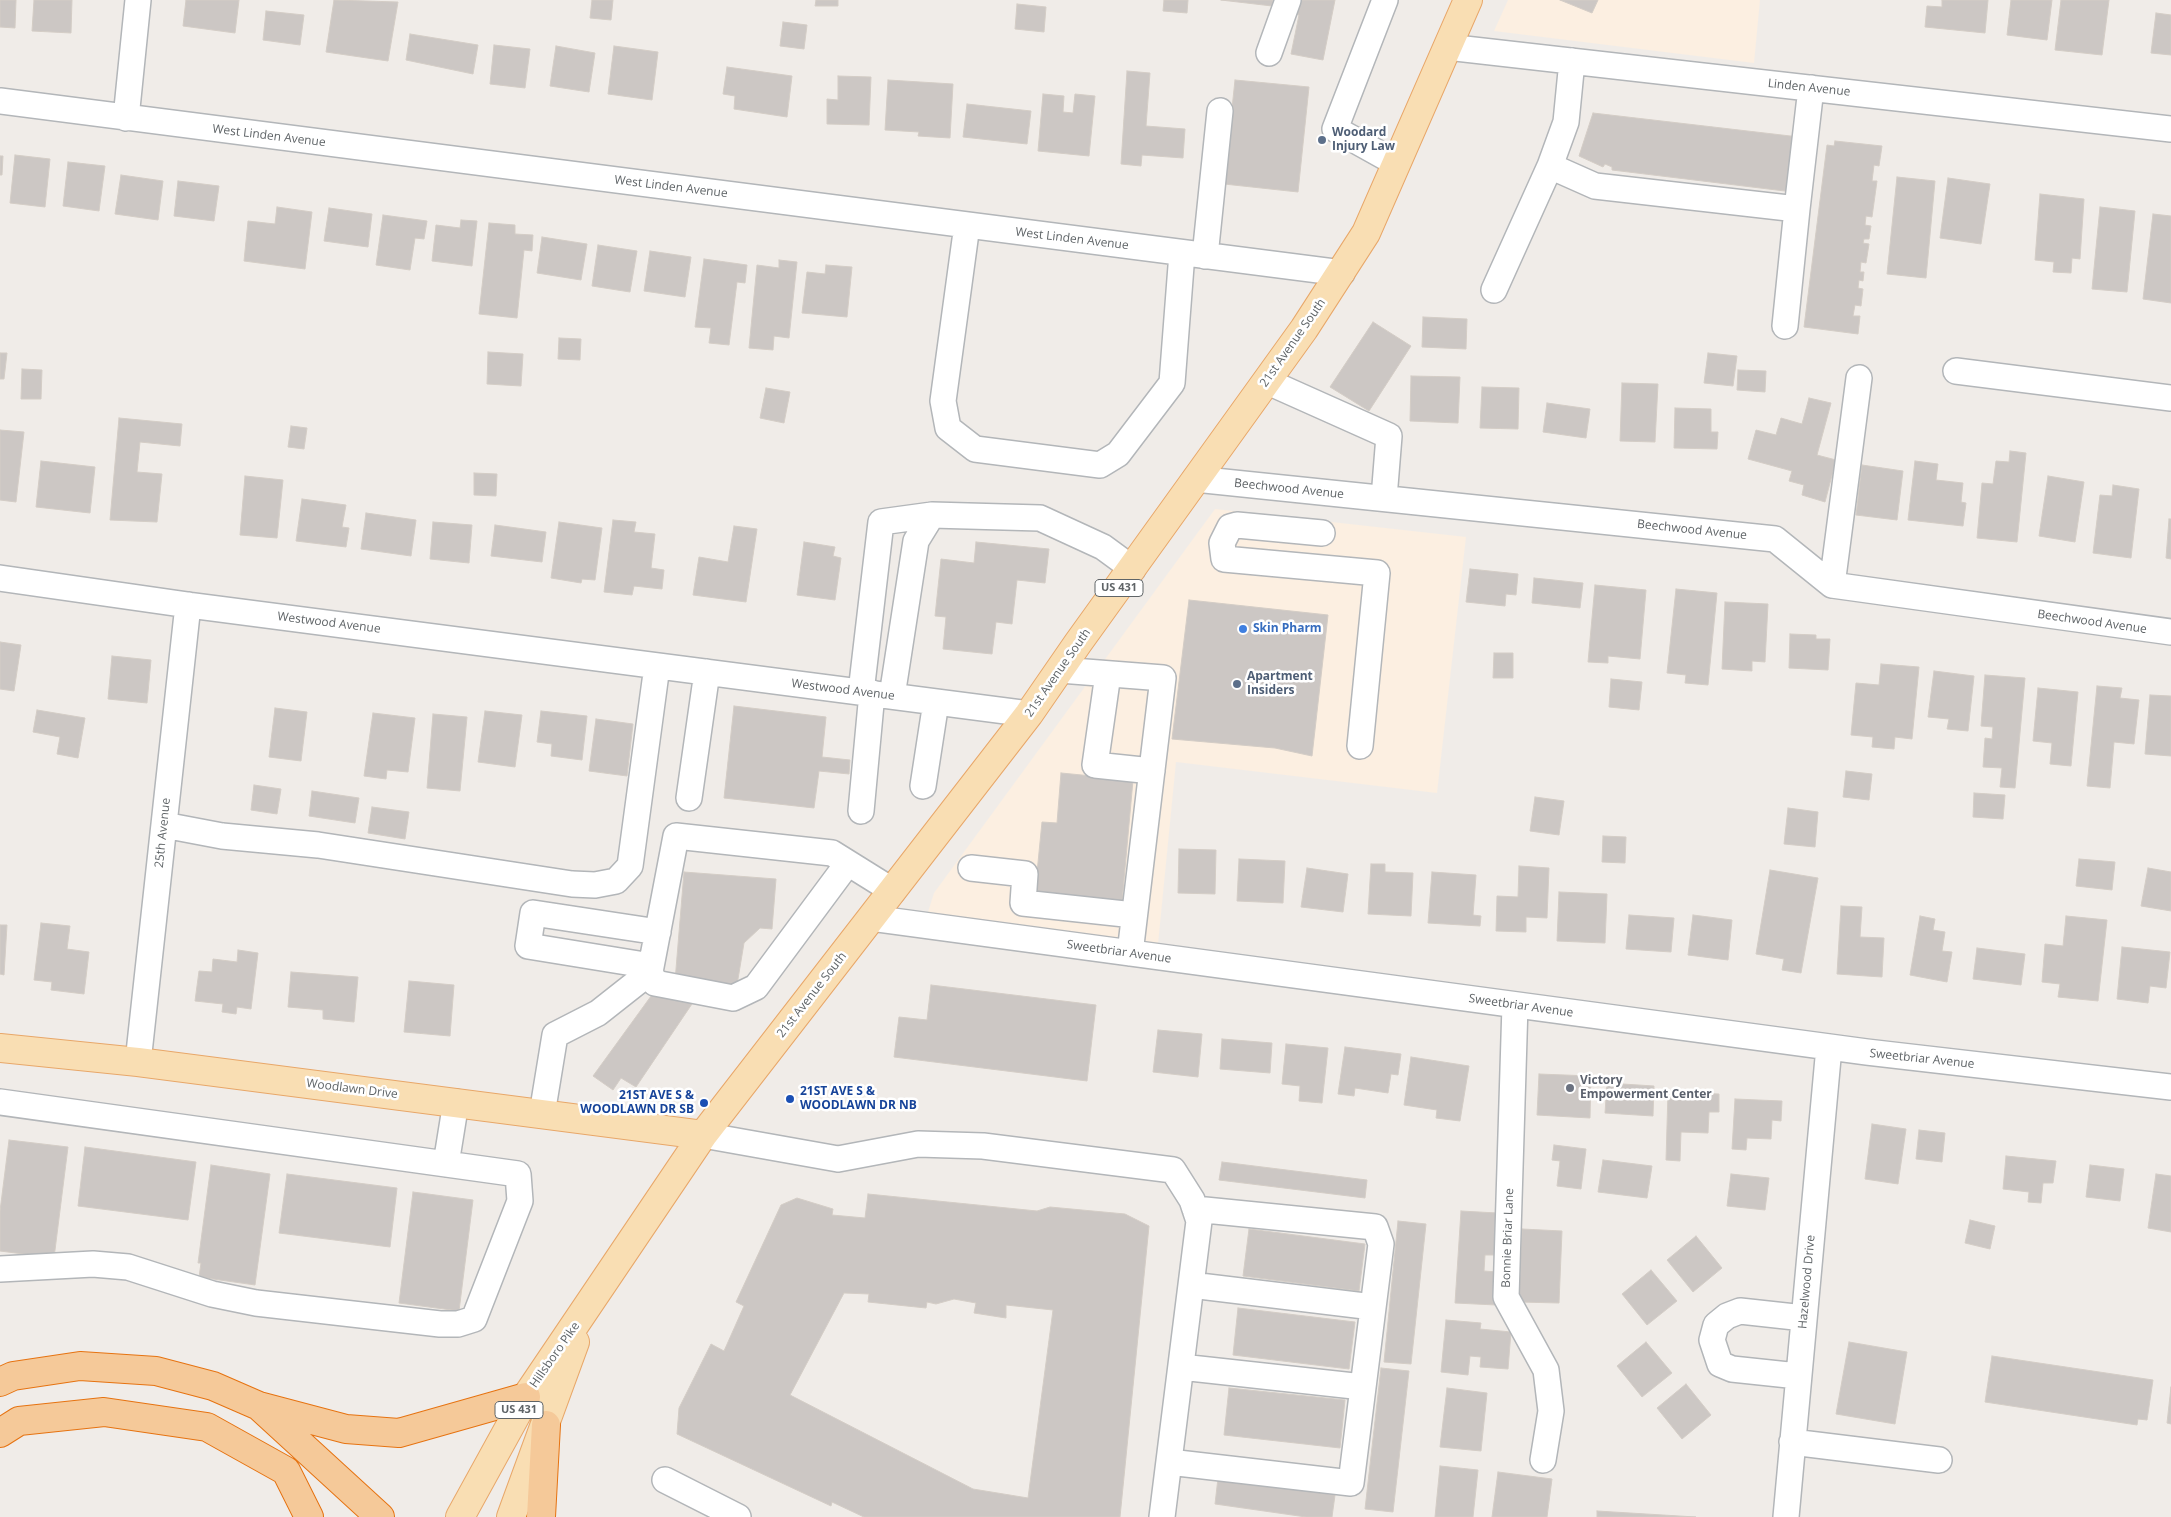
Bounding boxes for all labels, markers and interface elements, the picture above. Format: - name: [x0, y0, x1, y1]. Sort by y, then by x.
- street label: Linden Avenue: [1767, 77, 1851, 99]
- street label: West Linden Avenue: [212, 122, 326, 150]
- place label: Woodard Injury Law: [1332, 126, 1395, 154]
- marker: Woodard Injury Law: [1316, 134, 1328, 146]
- street label: West Linden Avenue: [614, 173, 728, 201]
- street label: West Linden Avenue: [1015, 225, 1129, 253]
- street label: 21st Avenue South: [1257, 296, 1329, 390]
- street label: Beechwood Avenue: [1233, 476, 1345, 502]
- street label: Beechwood Avenue: [1636, 517, 1748, 543]
- road number: US 431: [1095, 580, 1143, 596]
- street label: Beechwood Avenue: [2036, 607, 2148, 637]
- street label: Westwood Avenue: [277, 610, 381, 636]
- place label: Skin Pharm: [1253, 622, 1322, 636]
- marker: Skin Pharm: [1237, 623, 1249, 635]
- street label: 21st Avenue South: [1022, 626, 1094, 720]
- place label: Apartment Insiders: [1247, 670, 1313, 698]
- street label: Westwood Avenue: [791, 677, 895, 703]
- marker: Apartment Insiders: [1231, 678, 1243, 690]
- street label: 25th Avenue: [152, 797, 174, 869]
- street label: Sweetbriar Avenue: [1066, 938, 1172, 966]
- street label: 21st Avenue South: [774, 949, 850, 1041]
- street label: Sweetbriar Avenue: [1468, 992, 1574, 1020]
- street label: Sweetbriar Avenue: [1869, 1046, 1975, 1072]
- place label: Victory Empowerment Center: [1580, 1074, 1712, 1102]
- street label: Woodlawn Drive: [306, 1076, 398, 1102]
- marker: Victory Empowerment Center: [1564, 1082, 1576, 1094]
- place label: 21ST AVE S & WOODLAWN DR NB: [800, 1085, 917, 1113]
- place label: 21ST AVE S & WOODLAWN DR SB: [580, 1089, 694, 1117]
- marker: 21ST AVE S & WOODLAWN DR NB: [784, 1093, 796, 1105]
- marker: 21ST AVE S & WOODLAWN DR SB: [698, 1097, 710, 1109]
- street label: Bonnie Briar Lane: [1499, 1188, 1517, 1288]
- street label: Hazelwood Drive: [1796, 1234, 1818, 1330]
- street label: Hillsboro Pike: [527, 1319, 583, 1391]
- road number: US 431: [495, 1402, 543, 1418]

